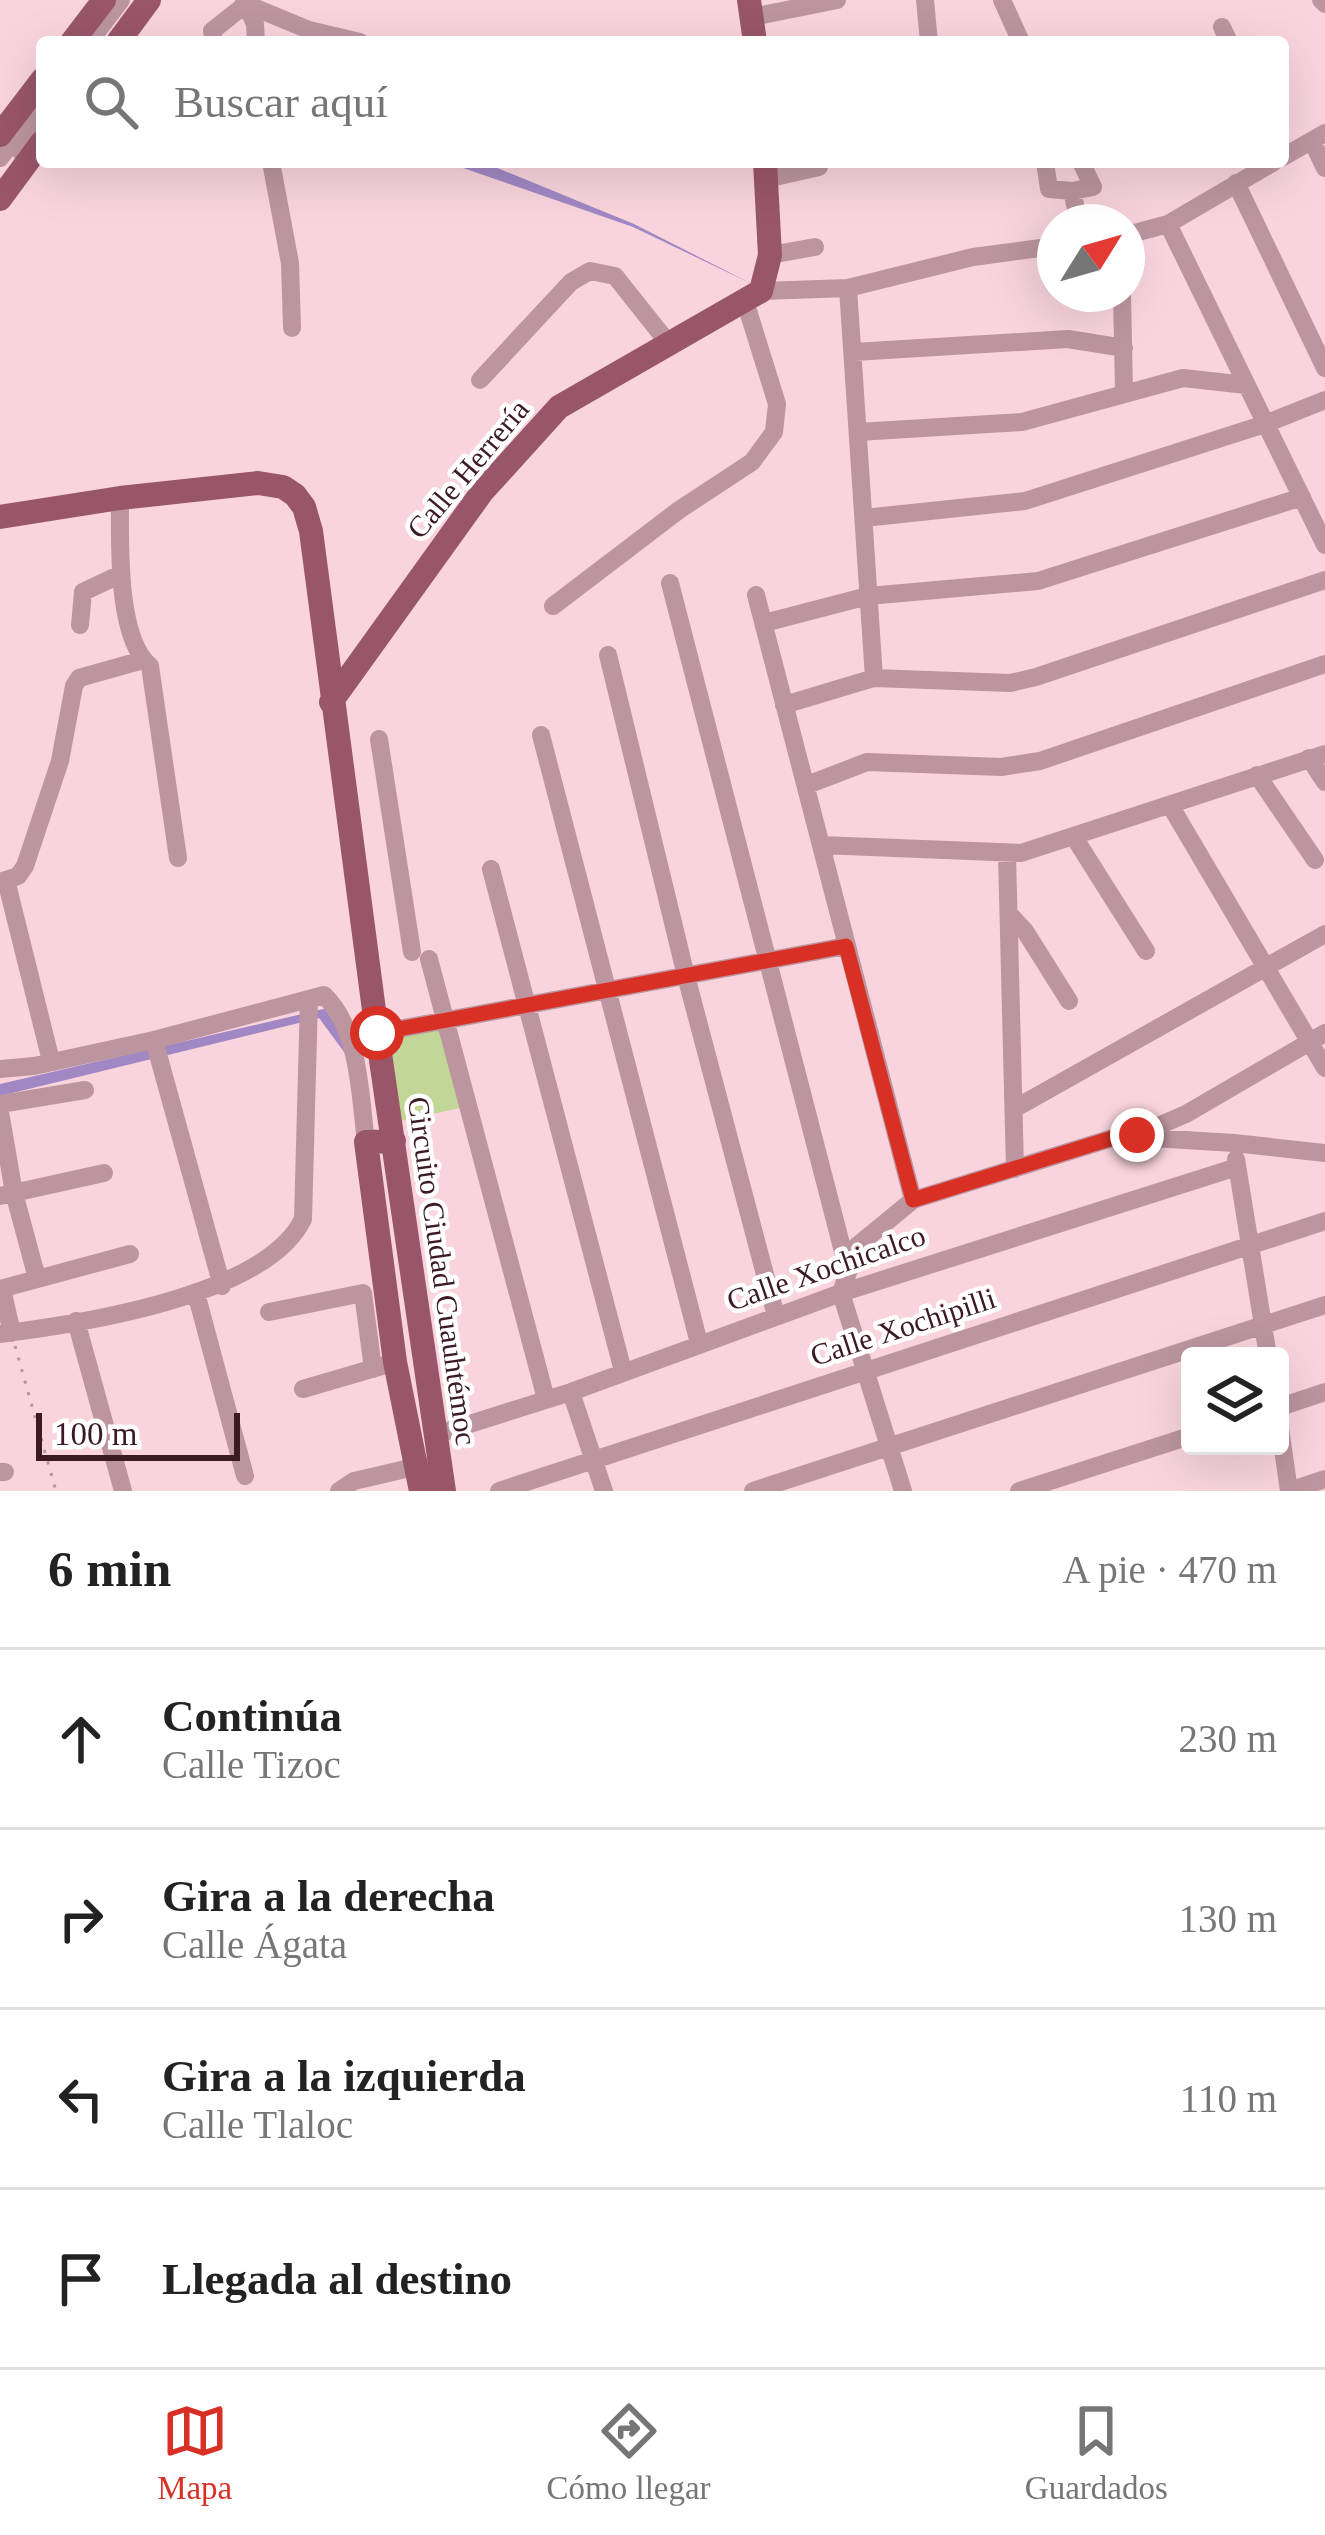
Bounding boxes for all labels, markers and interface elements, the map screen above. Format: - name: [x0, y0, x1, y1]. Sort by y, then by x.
- search box: [36, 36, 1289, 168]
- icon: search: [78, 69, 144, 135]
- text: Buscar aquí: [174, 77, 388, 127]
- north arrow: [1037, 204, 1145, 312]
- street label: Calle Herrería: [400, 393, 535, 545]
- route start: [350, 1006, 404, 1060]
- street label: Circuito Ciudad Cuauhtémoc: [402, 1095, 483, 1447]
- route end: [1110, 1108, 1164, 1162]
- street label: Calle Xochicalco: [722, 1218, 929, 1317]
- street label: Calle Xochipilli: [806, 1281, 999, 1372]
- map controls: [1181, 1347, 1289, 1455]
- button: layers: [1181, 1347, 1289, 1455]
- scale bar: [36, 1407, 240, 1460]
- text: 100 m: [54, 1416, 137, 1452]
- text: 6 min: [48, 1541, 171, 1597]
- text: A pie · 470 m: [1063, 1548, 1277, 1591]
- text: Continúa: [162, 1691, 342, 1741]
- icon: ahead: [48, 1706, 114, 1772]
- text: 230 m: [1178, 1717, 1277, 1760]
- text: Calle Tizoc: [162, 1743, 341, 1786]
- text: Gira a la derecha: [162, 1871, 495, 1921]
- icon: right: [48, 1886, 114, 1952]
- text: 130 m: [1178, 1897, 1277, 1940]
- text: Calle Ágata: [162, 1923, 347, 1966]
- text: Gira a la izquierda: [162, 2051, 526, 2101]
- icon: left: [48, 2066, 114, 2132]
- text: 110 m: [1180, 2077, 1277, 2120]
- text: Calle Tlaloc: [162, 2103, 353, 2146]
- icon: arrive: [48, 2246, 114, 2312]
- text: Llegada al destino: [162, 2254, 512, 2304]
- tab: Mapa: [157, 2398, 232, 2507]
- tab: Cómo llegar: [547, 2398, 711, 2507]
- tab: Guardados: [1025, 2398, 1168, 2507]

